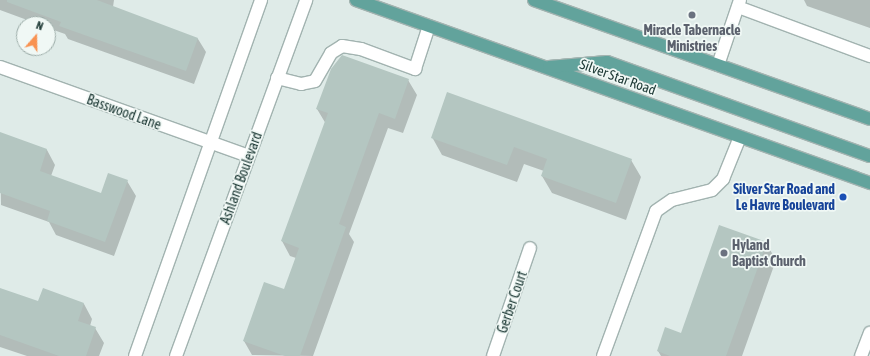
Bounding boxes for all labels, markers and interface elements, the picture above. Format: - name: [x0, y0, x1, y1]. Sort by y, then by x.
- marker: Miracle Tabernacle Ministries: [687, 10, 697, 20]
- north arrow: [16, 16, 56, 56]
- text: N: [35, 19, 45, 32]
- place label: Miracle Tabernacle Ministries: [643, 22, 741, 54]
- street label: Silver Star Road: [578, 55, 658, 99]
- street label: Basswood Lane: [84, 91, 164, 133]
- street label: Ashland Boulevard: [217, 130, 265, 226]
- place label: Silver Star Road and Le Havre Boulevard: [733, 181, 835, 214]
- marker: Silver Star Road and Le Havre Boulevard: [838, 192, 848, 202]
- place label: Hyland Baptist Church: [732, 237, 806, 270]
- marker: Hyland Baptist Church: [719, 248, 729, 258]
- street label: Gerber Court: [494, 269, 530, 335]

